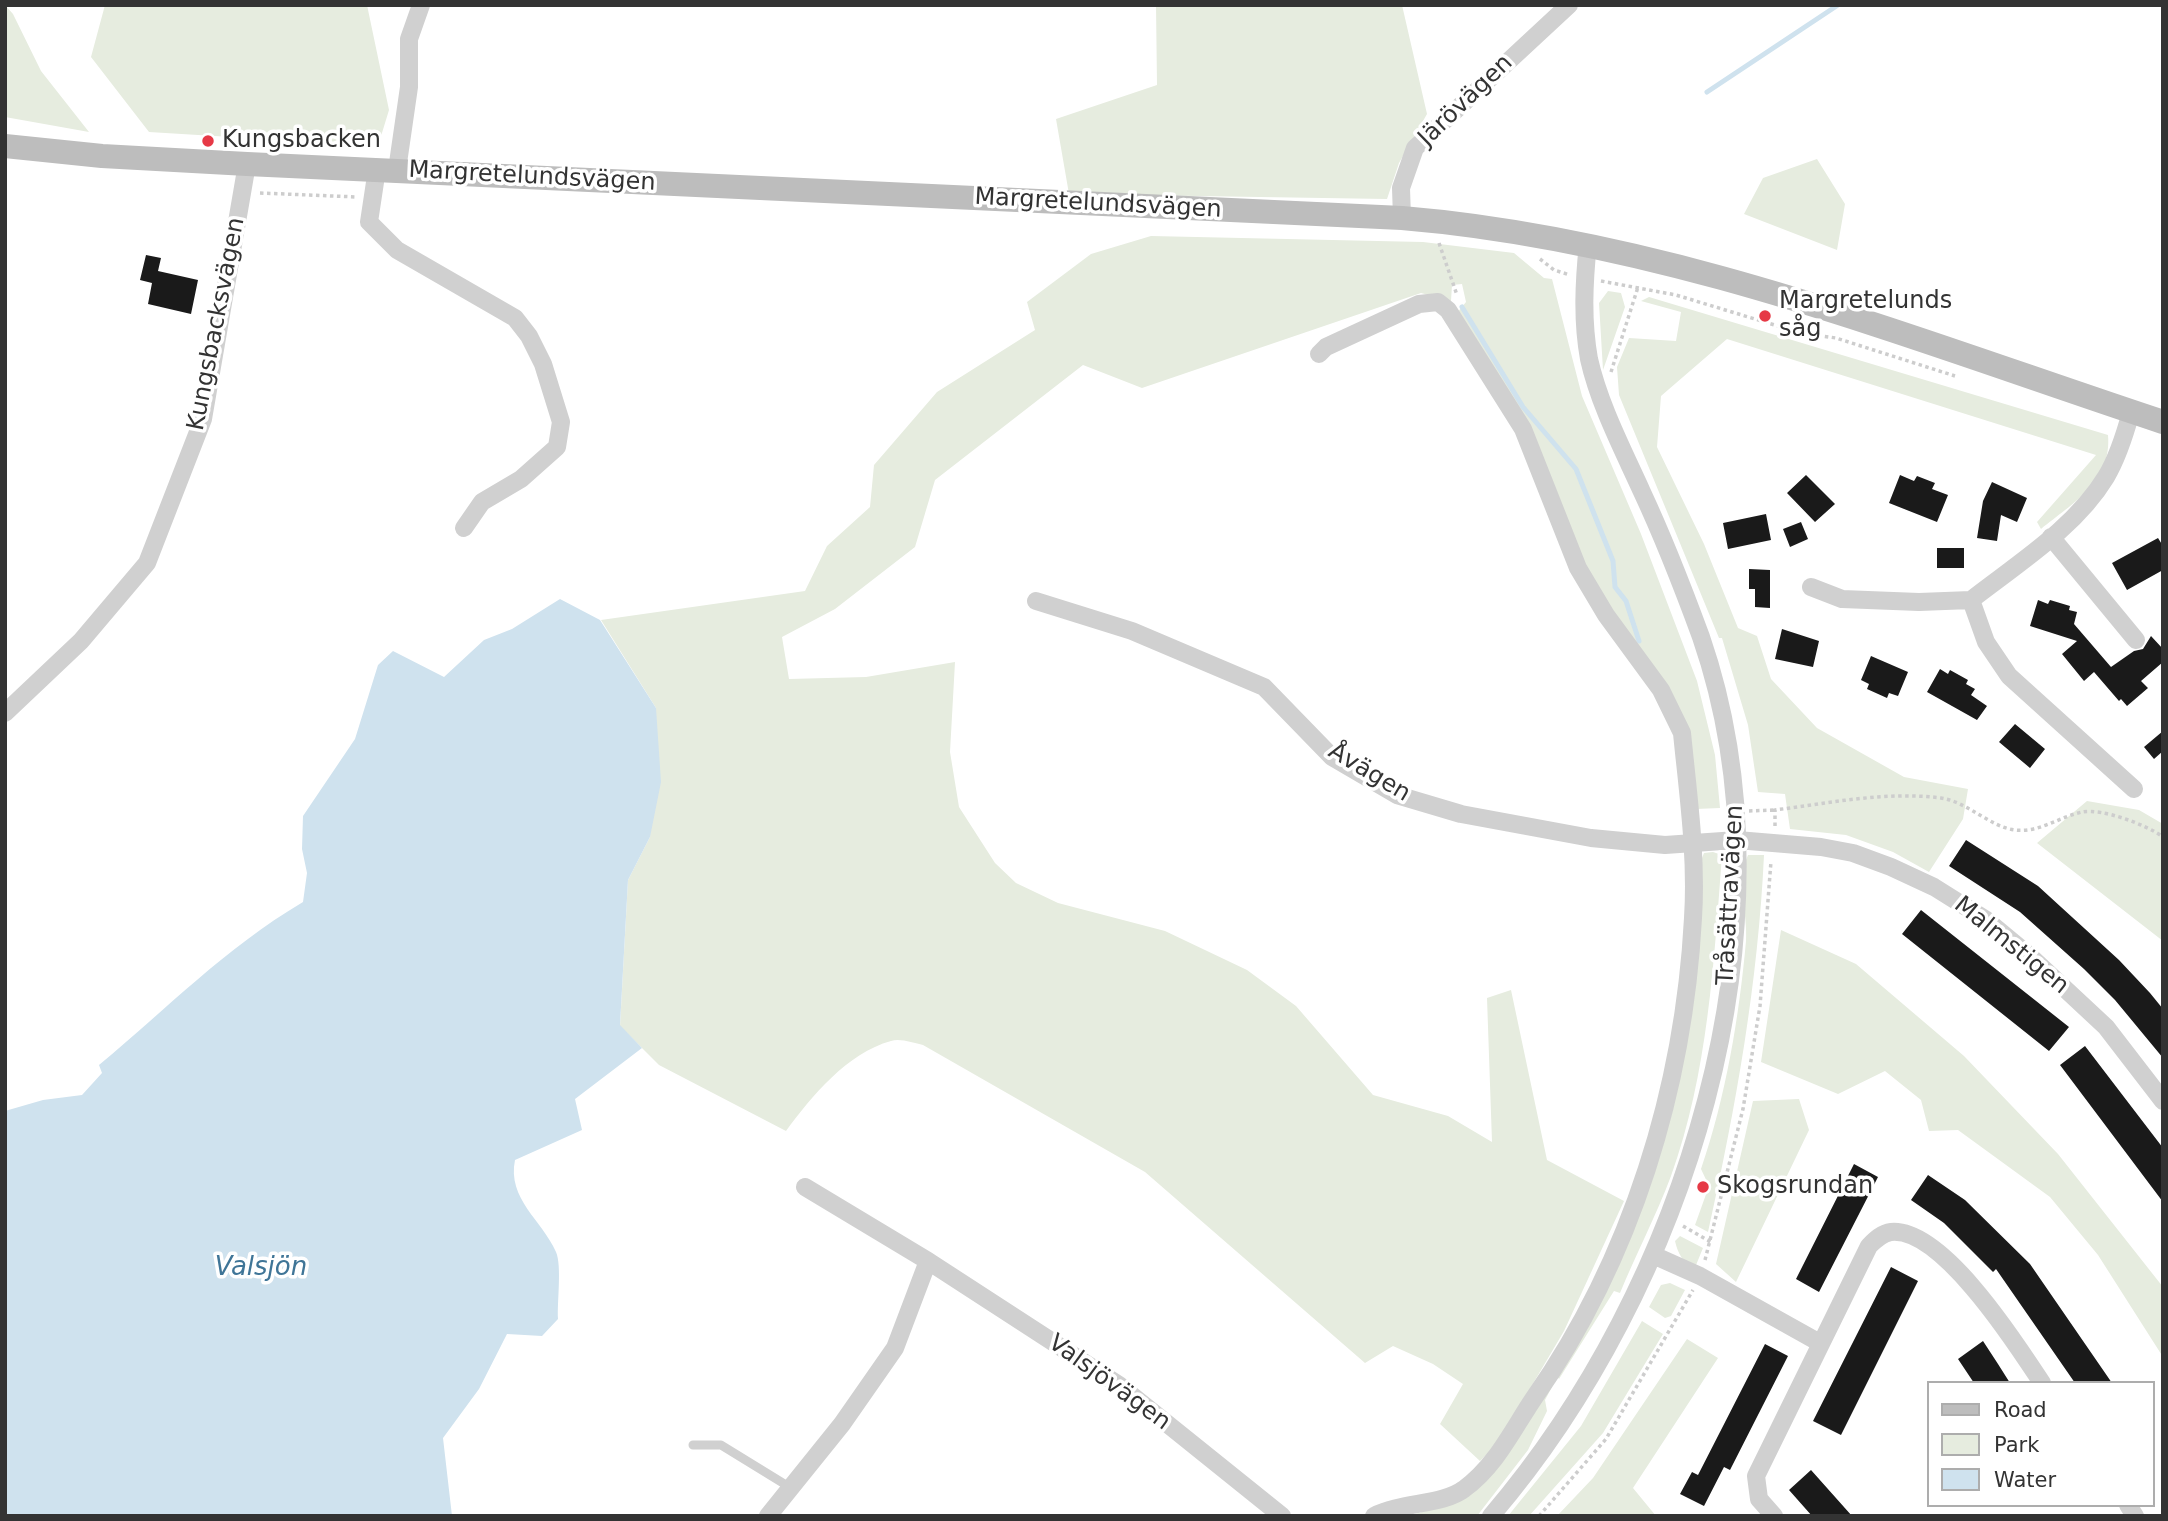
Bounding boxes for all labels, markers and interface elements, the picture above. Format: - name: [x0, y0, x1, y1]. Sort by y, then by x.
- street label: Järövägen: [1413, 49, 1519, 153]
- place label: Kungsbacken: [222, 127, 381, 155]
- marker: Kungsbacken: [200, 133, 216, 149]
- street label: Margretelundsvägen: [408, 156, 656, 198]
- street label: Margretelundsvägen: [974, 183, 1222, 225]
- street label: Kungsbacksvägen: [182, 215, 252, 433]
- place label: Margretelunds såg: [1779, 288, 1952, 344]
- marker: Margretelunds såg: [1757, 308, 1773, 324]
- street label: Åvägen: [1323, 737, 1415, 809]
- street label: Tråsättravägen: [1712, 804, 1750, 986]
- street label: Malmstigen: [1948, 891, 2074, 1001]
- place label: Skogsrundan: [1717, 1173, 1873, 1201]
- marker: Skogsrundan: [1695, 1179, 1711, 1195]
- water label: Valsjön: [215, 1252, 307, 1284]
- street label: Valsjövägen: [1042, 1329, 1176, 1437]
- legend: [1926, 1381, 2154, 1507]
- text: Road: [1994, 1398, 2047, 1422]
- text: Park: [1994, 1433, 2039, 1457]
- text: Water: [1994, 1468, 2056, 1492]

